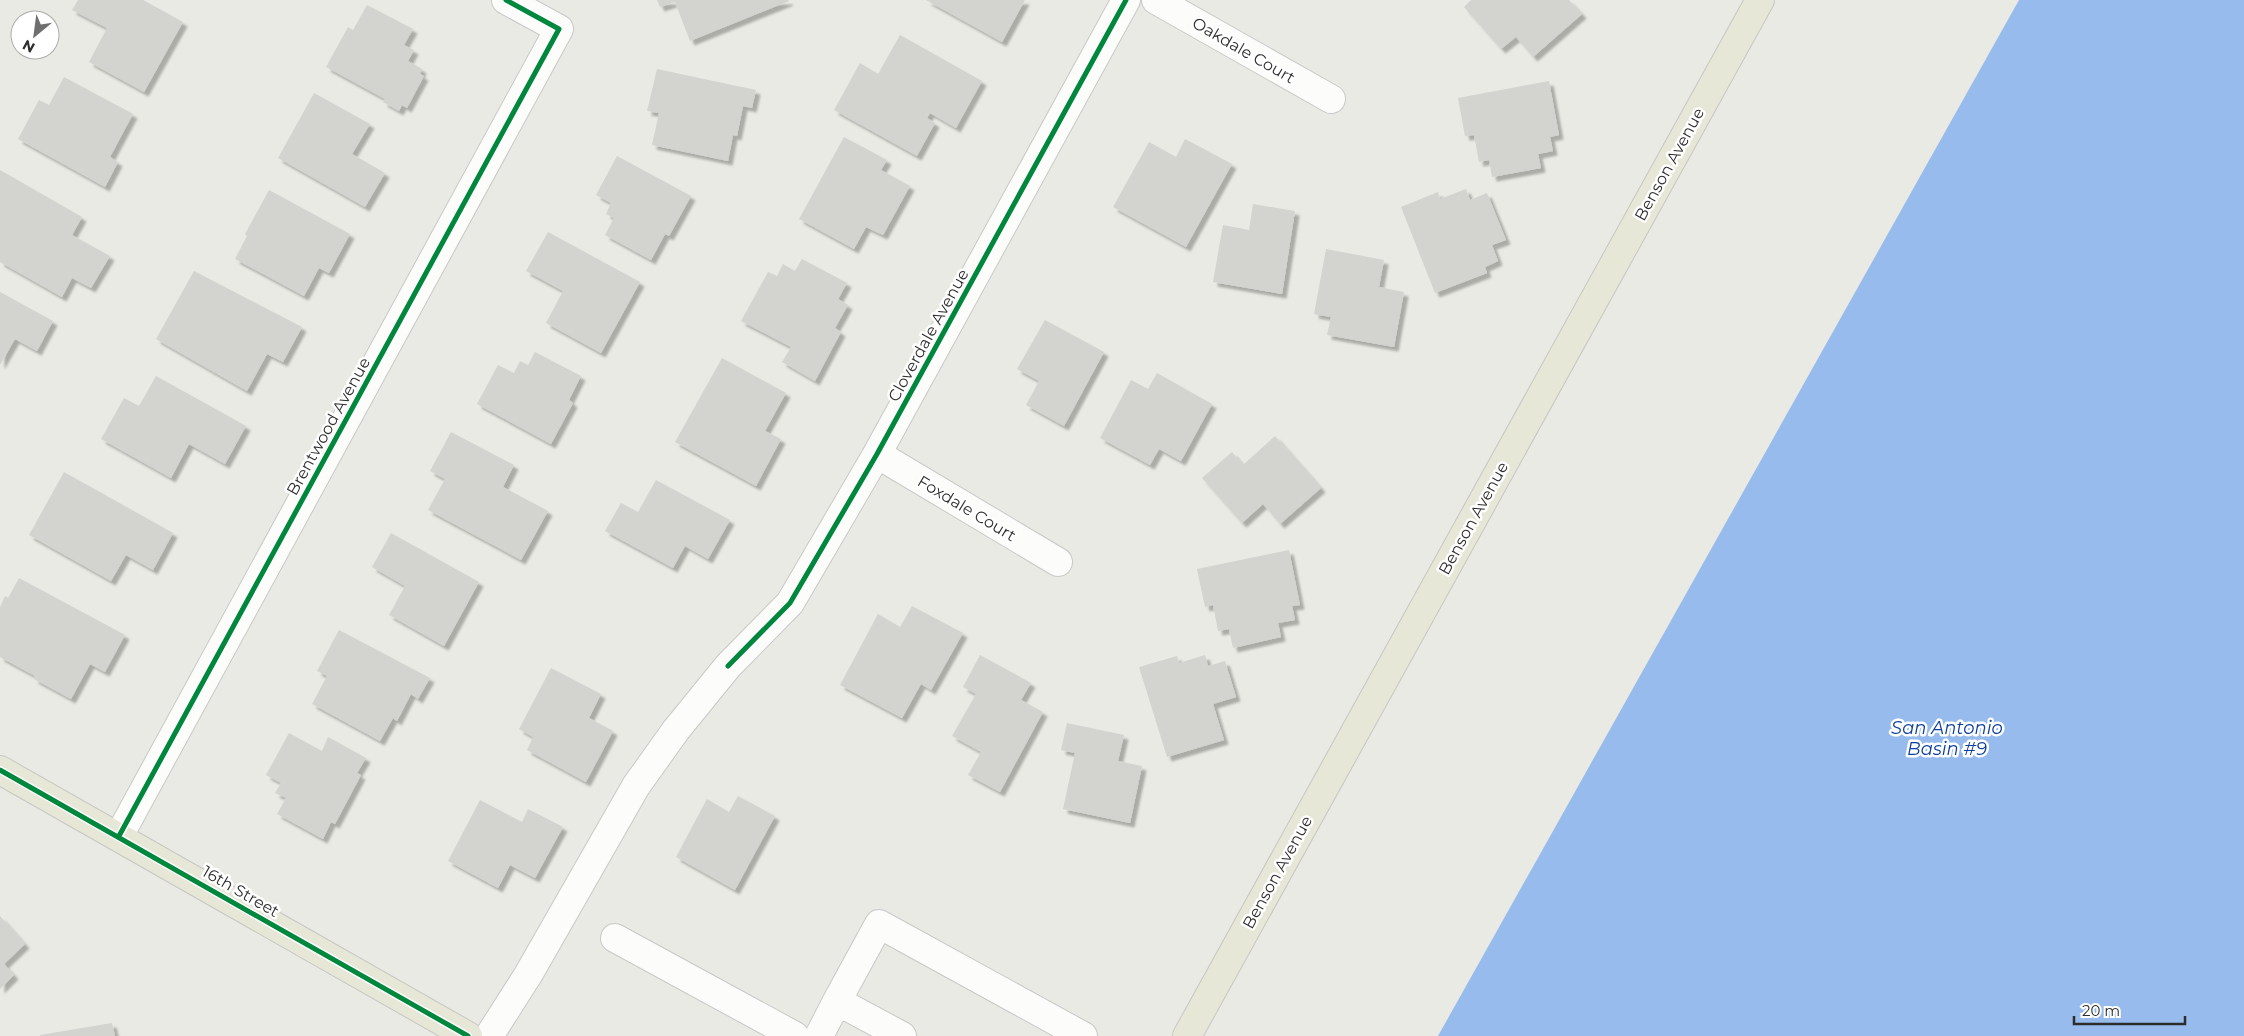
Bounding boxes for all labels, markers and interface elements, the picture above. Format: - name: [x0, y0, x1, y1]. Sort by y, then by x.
- north arrow: [10, 10, 60, 60]
- street label: Oakdale Court: [1189, 13, 1299, 88]
- text: N: [19, 36, 38, 57]
- street label: Benson Avenue: [1631, 105, 1708, 224]
- street label: Cloverdale Avenue: [884, 266, 973, 405]
- street label: Brentwood Avenue: [283, 354, 374, 498]
- street label: Benson Avenue: [1435, 459, 1512, 578]
- street label: Foxdale Court: [914, 472, 1020, 545]
- water label: San Antonio Basin #9: [1891, 717, 2003, 760]
- street label: Benson Avenue: [1239, 813, 1316, 932]
- street label: 16th Street: [199, 862, 283, 921]
- scale bar: [2074, 994, 2185, 1026]
- text: 20 m: [2082, 1001, 2120, 1020]

